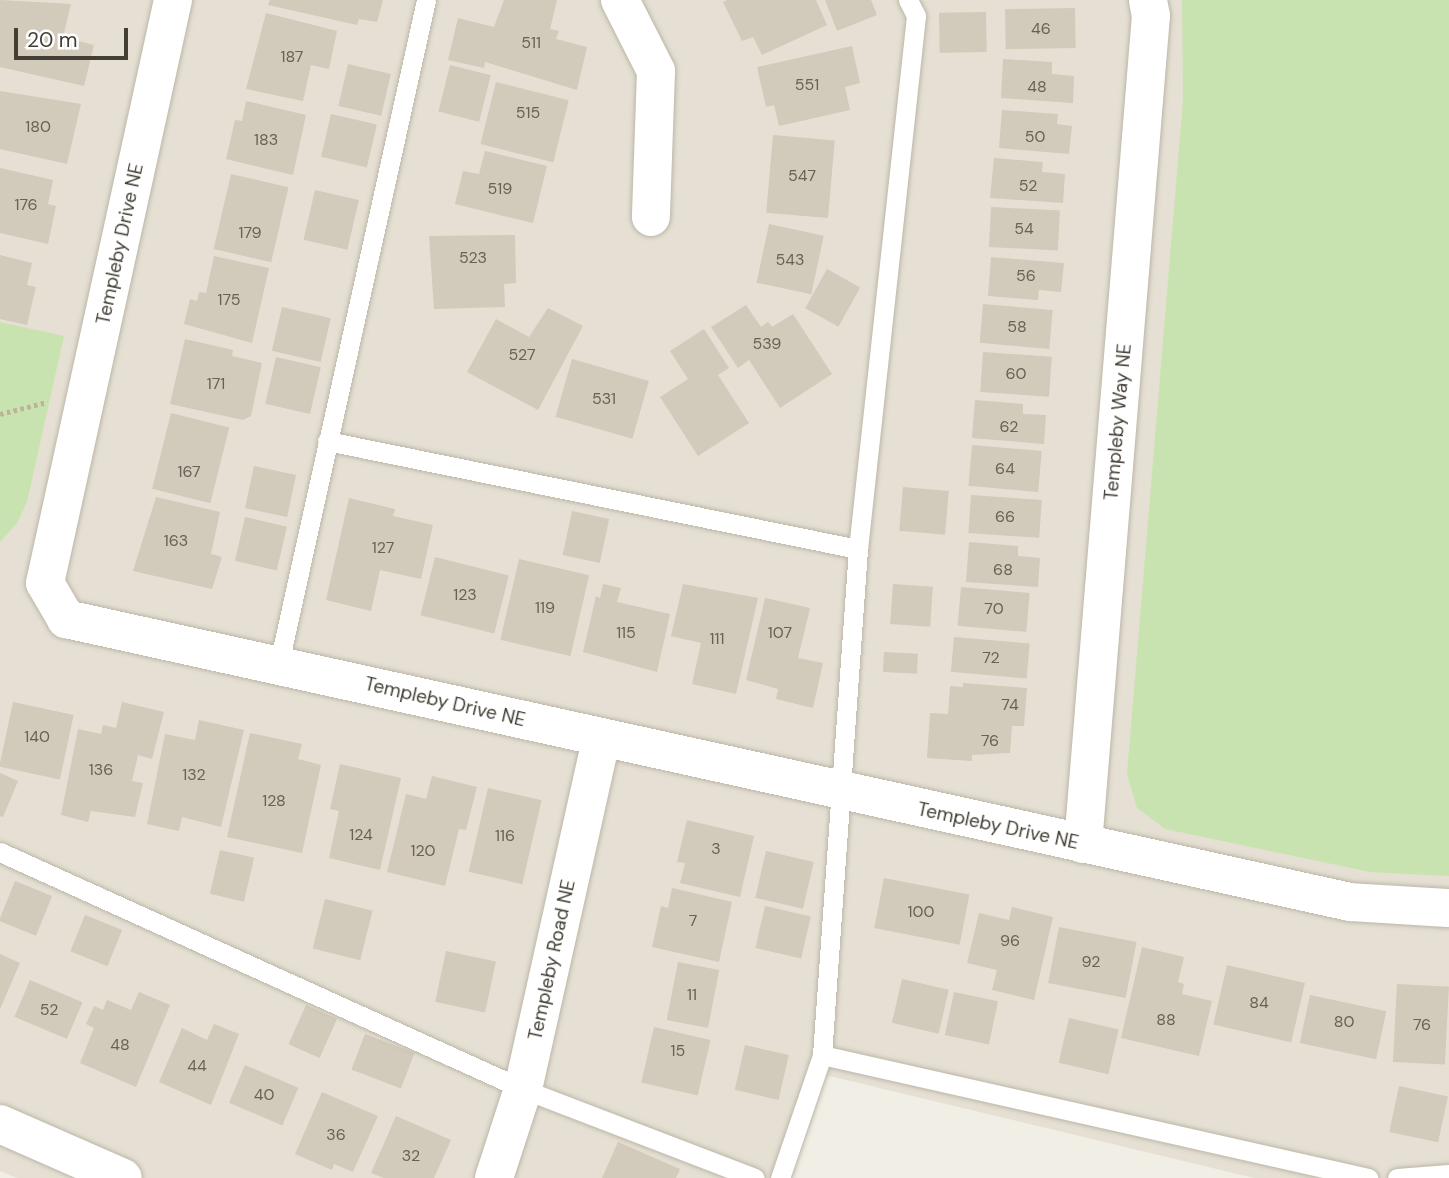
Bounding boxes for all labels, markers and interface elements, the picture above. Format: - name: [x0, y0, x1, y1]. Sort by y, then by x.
- scale bar: [18, 14, 131, 58]
- house number: 46: [1031, 19, 1051, 39]
- text: 20 m: [27, 26, 78, 54]
- house number: 511: [521, 33, 541, 53]
- house number: 187: [281, 47, 303, 67]
- house number: 551: [795, 75, 819, 95]
- house number: 48: [1027, 77, 1047, 97]
- house number: 515: [516, 103, 540, 123]
- house number: 180: [25, 117, 51, 137]
- house number: 50: [1025, 127, 1045, 147]
- house number: 183: [254, 130, 278, 150]
- street label: Templeby Drive NE: [92, 161, 148, 327]
- house number: 547: [788, 166, 816, 186]
- house number: 52: [1019, 176, 1037, 196]
- house number: 519: [488, 179, 512, 199]
- house number: 176: [14, 195, 38, 215]
- house number: 54: [1014, 219, 1034, 239]
- house number: 179: [238, 223, 262, 243]
- house number: 523: [459, 248, 487, 268]
- house number: 543: [776, 250, 804, 270]
- house number: 56: [1016, 266, 1036, 286]
- house number: 175: [218, 290, 240, 310]
- house number: 58: [1007, 317, 1027, 337]
- house number: 539: [753, 334, 781, 354]
- street label: Templeby Way NE: [1100, 343, 1136, 501]
- house number: 527: [509, 345, 535, 365]
- house number: 60: [1006, 364, 1026, 384]
- house number: 171: [207, 374, 225, 394]
- house number: 531: [592, 389, 616, 409]
- house number: 62: [1000, 417, 1018, 437]
- house number: 64: [995, 459, 1015, 479]
- house number: 167: [177, 462, 201, 482]
- house number: 66: [995, 507, 1015, 527]
- house number: 163: [164, 531, 188, 551]
- house number: 127: [372, 538, 394, 558]
- house number: 68: [993, 560, 1013, 580]
- house number: 123: [453, 585, 477, 605]
- house number: 119: [535, 598, 555, 618]
- house number: 70: [984, 599, 1004, 619]
- house number: 115: [616, 623, 636, 643]
- house number: 107: [768, 623, 792, 643]
- house number: 111: [710, 629, 724, 649]
- house number: 72: [982, 648, 1000, 668]
- street label: Templeby Drive NE: [362, 672, 528, 732]
- house number: 74: [1001, 695, 1019, 715]
- house number: 140: [24, 727, 50, 747]
- house number: 76: [981, 731, 999, 751]
- house number: 136: [89, 760, 113, 780]
- house number: 132: [182, 765, 206, 785]
- house number: 128: [262, 791, 286, 811]
- street label: Templeby Drive NE: [915, 798, 1081, 854]
- house number: 124: [349, 825, 373, 845]
- house number: 116: [495, 826, 515, 846]
- house number: 3: [711, 839, 721, 859]
- house number: 120: [411, 841, 435, 861]
- street label: Templeby Road NE: [524, 878, 580, 1042]
- house number: 100: [908, 902, 934, 922]
- house number: 7: [689, 911, 697, 931]
- house number: 96: [1000, 931, 1020, 951]
- house number: 92: [1082, 952, 1100, 972]
- house number: 11: [687, 985, 697, 1005]
- house number: 84: [1249, 993, 1269, 1013]
- house number: 52: [40, 1000, 58, 1020]
- house number: 88: [1156, 1010, 1176, 1030]
- house number: 80: [1334, 1012, 1354, 1032]
- house number: 76: [1413, 1015, 1431, 1035]
- house number: 48: [110, 1035, 130, 1055]
- house number: 15: [671, 1041, 685, 1061]
- house number: 44: [187, 1056, 207, 1076]
- house number: 40: [254, 1085, 274, 1105]
- house number: 36: [326, 1125, 346, 1145]
- house number: 32: [402, 1146, 420, 1166]

